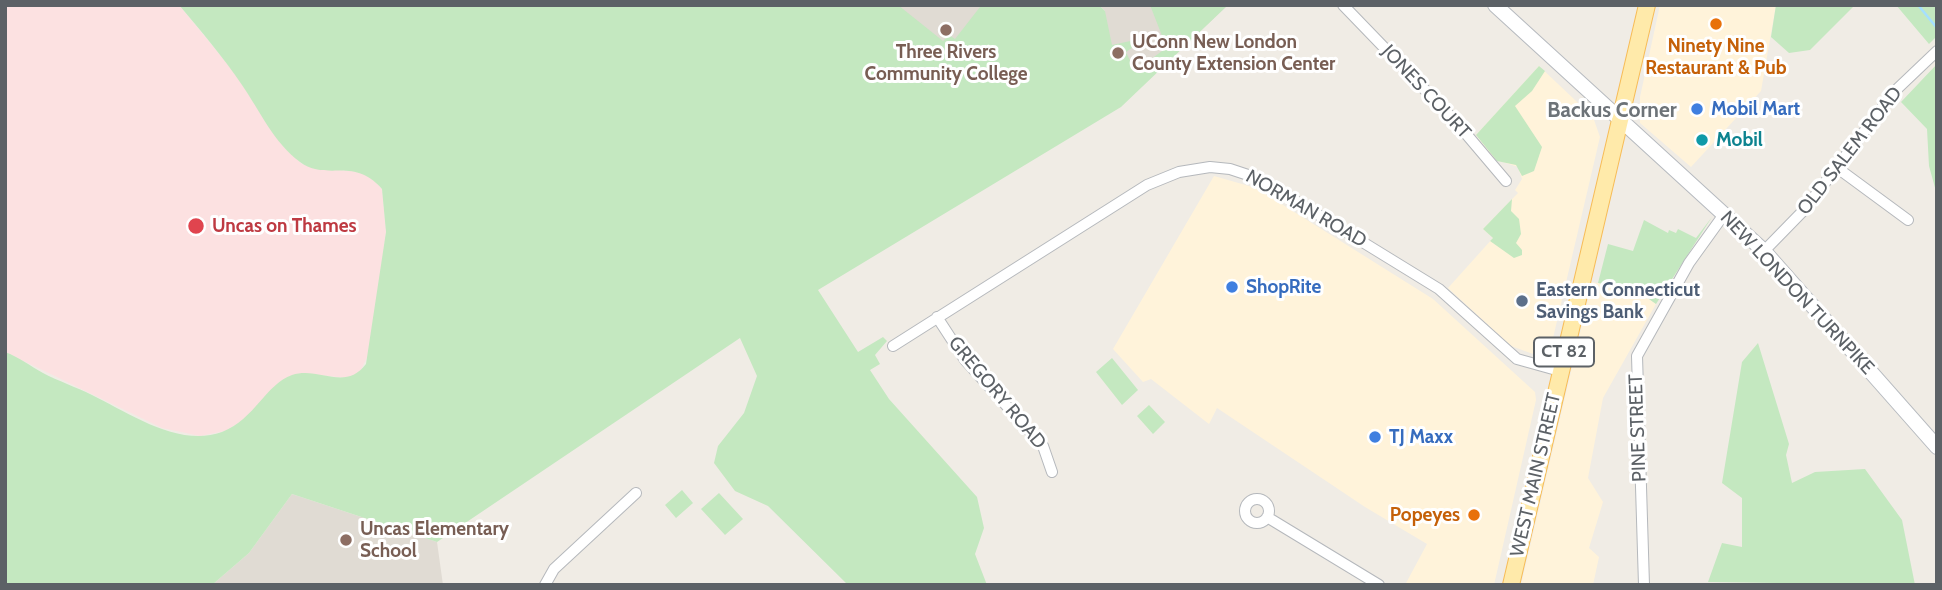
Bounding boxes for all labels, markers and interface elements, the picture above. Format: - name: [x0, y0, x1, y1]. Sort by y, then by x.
- marker: Ninety Nine Restaurant & Pub: [1708, 16, 1724, 32]
- marker: Three Rivers Community College: [938, 22, 954, 38]
- place label: UConn New London County Extension Center: [1132, 31, 1335, 75]
- place label: Ninety Nine Restaurant & Pub: [1645, 35, 1787, 79]
- street label: JONES COURT: [1377, 40, 1475, 144]
- place label: Three Rivers Community College: [865, 41, 1027, 85]
- marker: UConn New London County Extension Center: [1110, 45, 1126, 61]
- street label: OLD SALEM ROAD: [1793, 82, 1907, 220]
- district label: Backus Corner: [1547, 98, 1677, 124]
- place label: Mobil Mart: [1711, 98, 1800, 120]
- marker: Mobil Mart: [1689, 101, 1705, 117]
- place label: Mobil: [1716, 129, 1763, 151]
- marker: Mobil: [1694, 132, 1710, 148]
- street label: NORMAN ROAD: [1242, 165, 1370, 253]
- street label: NEW LONDON TURNPIKE: [1715, 207, 1879, 379]
- place label: Uncas on Thames: [212, 215, 357, 237]
- marker: Uncas on Thames: [186, 216, 206, 236]
- place label: ShopRite: [1246, 276, 1321, 298]
- marker: ShopRite: [1224, 279, 1240, 295]
- place label: Eastern Connecticut Savings Bank: [1536, 279, 1700, 323]
- marker: Eastern Connecticut Savings Bank: [1514, 293, 1530, 309]
- street label: GREGORY ROAD: [943, 332, 1051, 454]
- road number: CT 82: [1534, 338, 1594, 366]
- street label: PINE STREET: [1625, 374, 1651, 482]
- street label: WEST MAIN STREET: [1506, 391, 1566, 559]
- place label: TJ Maxx: [1389, 426, 1453, 448]
- marker: TJ Maxx: [1367, 429, 1383, 445]
- place label: Popeyes: [1390, 504, 1460, 526]
- marker: Popeyes: [1466, 507, 1482, 523]
- place label: Uncas Elementary School: [360, 518, 509, 562]
- marker: Uncas Elementary School: [338, 532, 354, 548]

